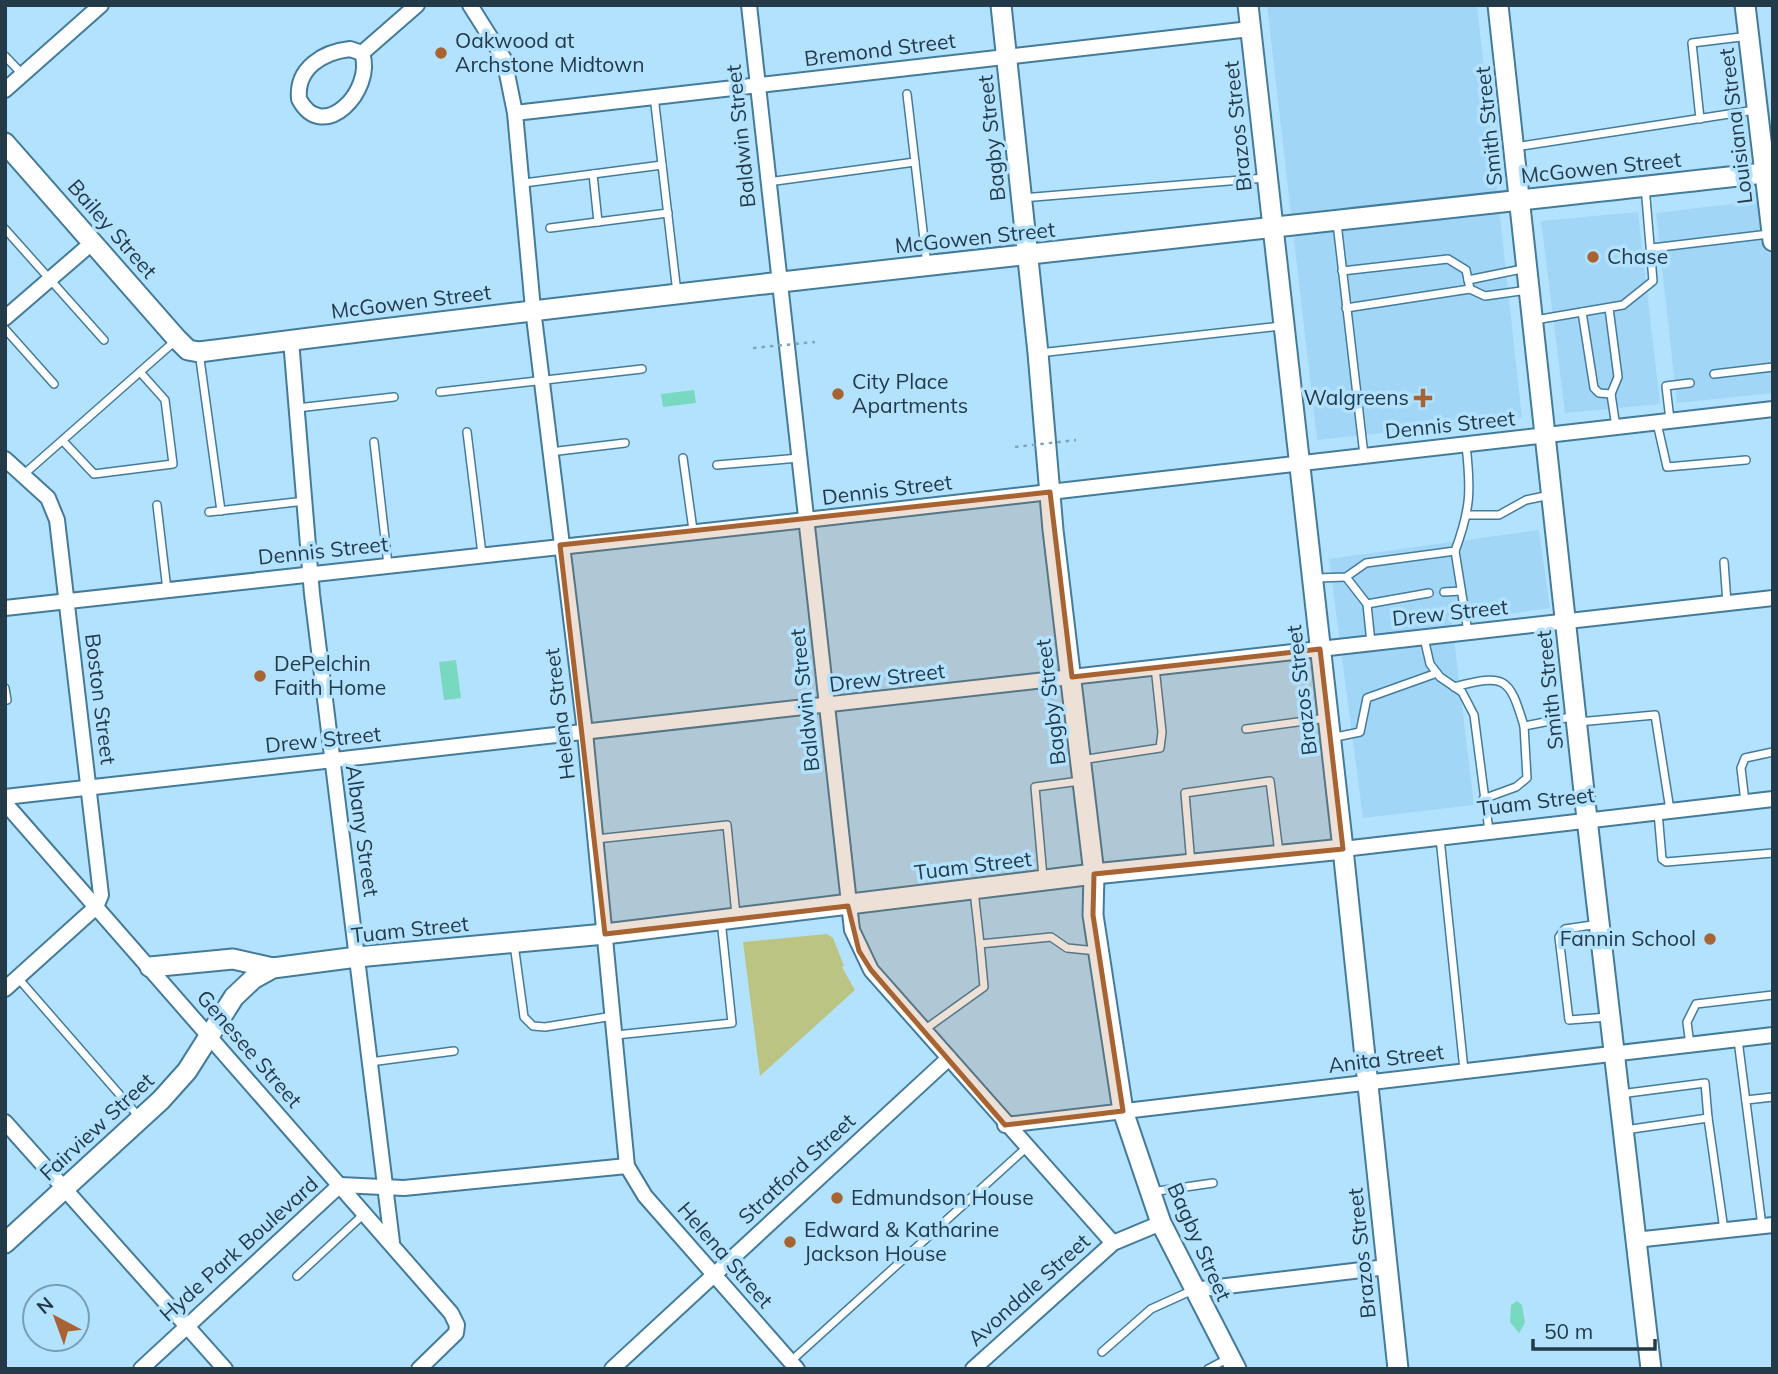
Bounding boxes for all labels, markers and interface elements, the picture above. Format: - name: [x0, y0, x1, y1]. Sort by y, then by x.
- place label: Oakwood at Archstone Midtown: [455, 27, 645, 77]
- street label: Bremond Street: [803, 27, 957, 71]
- marker: Oakwood at Archstone Midtown: [433, 45, 449, 61]
- street label: Louisiana Street: [1713, 47, 1757, 206]
- street label: Brazos Street: [1217, 60, 1257, 193]
- street label: Baldwin Street: [720, 63, 760, 209]
- street label: Smith Street: [1469, 65, 1507, 187]
- street label: Bagby Street: [971, 74, 1011, 202]
- street label: McGowen Street: [1519, 146, 1682, 188]
- street label: Bailey Street: [63, 173, 163, 283]
- street label: McGowen Street: [893, 216, 1056, 258]
- place label: Chase: [1607, 243, 1668, 269]
- marker: Chase: [1585, 249, 1601, 265]
- street label: McGowen Street: [329, 278, 492, 324]
- place label: City Place Apartments: [852, 368, 968, 418]
- place label: Walgreens: [1304, 384, 1409, 410]
- marker: City Place Apartments: [830, 386, 846, 402]
- marker: Walgreens: [1415, 390, 1431, 406]
- street label: Dennis Street: [1384, 404, 1516, 444]
- street label: Dennis Street: [820, 468, 953, 510]
- street label: Dennis Street: [257, 530, 389, 570]
- street label: Drew Street: [1391, 593, 1509, 631]
- street label: Brazos Street: [1280, 623, 1322, 757]
- street label: Baldwin Street: [784, 627, 824, 773]
- street label: Smith Street: [1530, 629, 1568, 751]
- street label: Boston Street: [80, 632, 122, 766]
- street label: Bagby Street: [1029, 638, 1071, 767]
- street label: Helena Street: [538, 647, 580, 781]
- place label: DePelchin Faith Home: [274, 650, 386, 700]
- street label: Drew Street: [828, 657, 946, 697]
- marker: DePelchin Faith Home: [252, 668, 268, 684]
- street label: Drew Street: [264, 720, 382, 758]
- street label: Albany Street: [341, 763, 385, 898]
- street label: Tuam Street: [1476, 781, 1596, 821]
- street label: Tuam Street: [913, 845, 1033, 885]
- street label: Tuam Street: [350, 910, 470, 948]
- place label: Fannin School: [1560, 925, 1696, 951]
- marker: Fannin School: [1702, 931, 1718, 947]
- street label: Genesee Street: [192, 984, 308, 1112]
- street label: Anita Street: [1327, 1038, 1445, 1078]
- street label: Fairview Street: [34, 1067, 159, 1186]
- street label: Stratford Street: [732, 1107, 860, 1229]
- street label: Hyde Park Boulevard: [154, 1170, 323, 1326]
- street label: Bagby Street: [1162, 1178, 1238, 1305]
- place label: Edmundson House: [851, 1184, 1034, 1210]
- street label: Brazos Street: [1341, 1187, 1381, 1320]
- marker: Edmundson House: [829, 1190, 845, 1206]
- street label: Helena Street: [673, 1196, 779, 1313]
- place label: Edward & Katharine Jackson House: [804, 1216, 999, 1266]
- street label: Avondale Street: [962, 1228, 1095, 1351]
- marker: Edward & Katharine Jackson House: [782, 1234, 798, 1250]
- north arrow: [21, 1283, 91, 1353]
- text: N: [32, 1291, 58, 1319]
- scale bar: [1533, 1308, 1656, 1352]
- text: 50 m: [1544, 1318, 1593, 1344]

